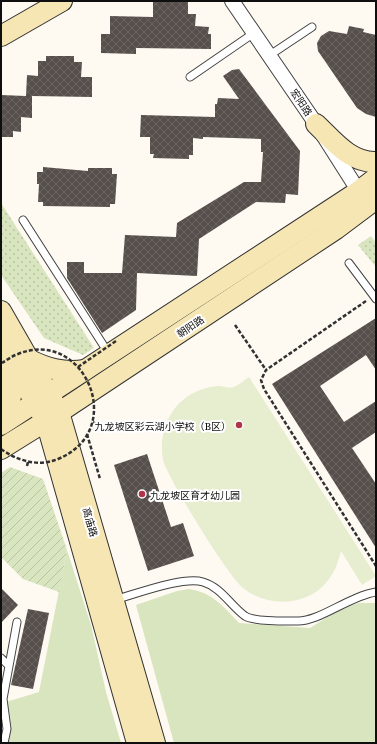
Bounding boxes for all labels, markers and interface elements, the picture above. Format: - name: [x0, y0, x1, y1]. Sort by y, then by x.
- street label: 宏阳路: [287, 85, 317, 119]
- street label: 朝阳路: [173, 311, 207, 341]
- place label: 九龙坡区彩云湖小学校（B区）: [94, 418, 231, 433]
- marker: 九龙坡区彩云湖小学校（B区）: [234, 420, 244, 430]
- place label: 九龙坡区育才幼儿园: [150, 487, 240, 502]
- marker: 九龙坡区育才幼儿园: [137, 489, 147, 499]
- street label: 高庙路: [80, 506, 102, 538]

